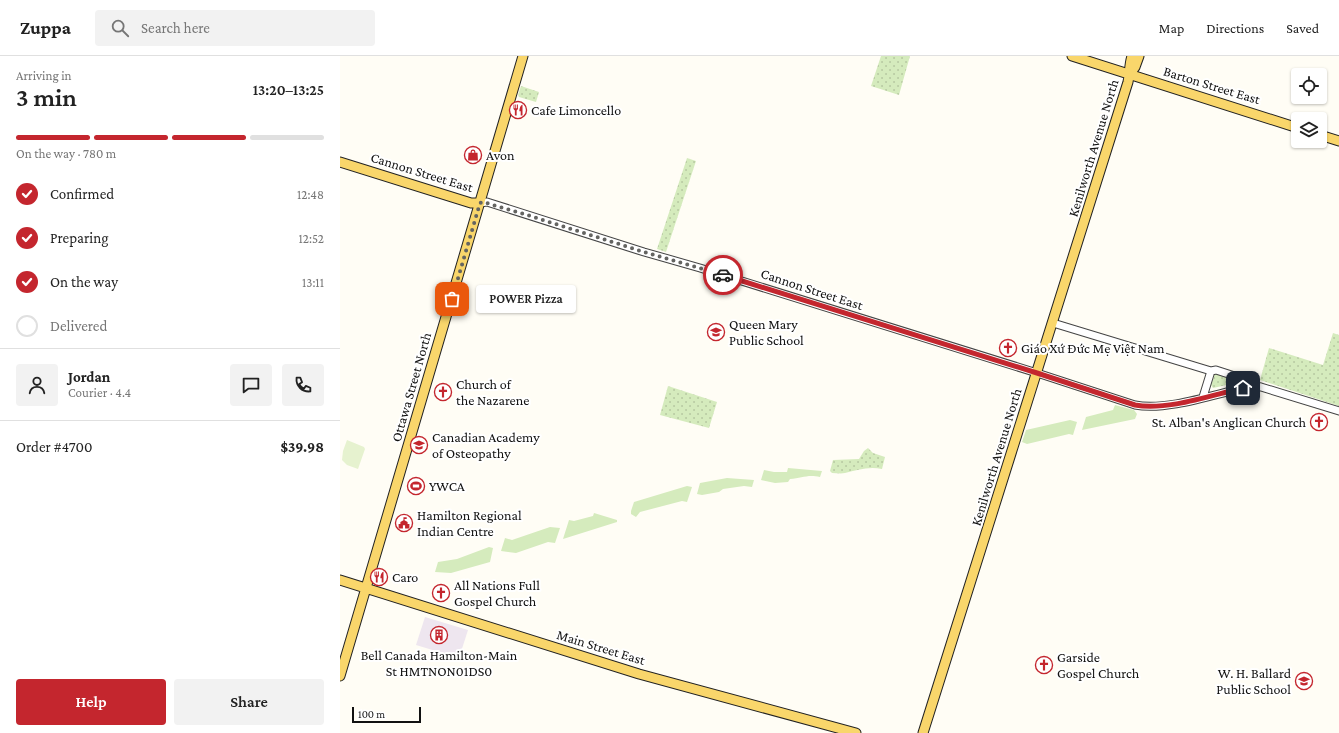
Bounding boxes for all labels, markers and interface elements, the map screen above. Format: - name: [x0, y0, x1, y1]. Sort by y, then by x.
- search box: [95, 10, 375, 46]
- text: Zuppa: [20, 17, 71, 38]
- icon: search: [109, 17, 131, 39]
- text: Search here: [141, 20, 210, 36]
- text: Map: [1159, 20, 1184, 36]
- text: Directions: [1206, 20, 1264, 36]
- text: Saved: [1286, 20, 1319, 36]
- street label: Barton Street East: [1162, 63, 1263, 107]
- text: Arriving in: [16, 68, 72, 83]
- map controls: [1291, 68, 1327, 148]
- button: locate: [1291, 68, 1327, 104]
- street label: Kenilworth Avenue North: [1064, 77, 1122, 219]
- text: 13:20–13:25: [253, 82, 324, 98]
- text: 3 min: [16, 83, 77, 112]
- restaurant icon: Cafe Limoncello: [508, 100, 528, 120]
- place label: Cafe Limoncello: [531, 102, 621, 118]
- button: layers: [1291, 112, 1327, 148]
- shop icon: Avon: [463, 145, 483, 165]
- text: On the way · 780 m: [16, 146, 116, 161]
- place label: Avon: [486, 147, 515, 163]
- street label: Cannon Street East: [369, 149, 476, 195]
- icon: check: [16, 183, 38, 205]
- text: Confirmed: [50, 186, 114, 202]
- text: 12:48: [297, 187, 324, 202]
- icon: check: [16, 227, 38, 249]
- text: Preparing: [50, 230, 109, 246]
- text: 12:52: [299, 231, 324, 246]
- courier: [703, 255, 743, 295]
- icon: car: [712, 264, 734, 286]
- street label: Cannon Street East: [759, 265, 865, 313]
- icon: check: [16, 271, 38, 293]
- text: On the way: [50, 274, 118, 290]
- text: 13:11: [302, 275, 324, 290]
- pin: [435, 282, 469, 316]
- callout: POWER Pizza: [476, 285, 576, 313]
- icon: bag: [441, 288, 463, 310]
- text: POWER Pizza: [489, 291, 563, 306]
- place label: Queen Mary Public School: [729, 316, 804, 348]
- text: Delivered: [50, 318, 107, 334]
- school or university icon: Queen Mary Public School: [706, 322, 726, 342]
- street label: Ottawa Street North: [388, 330, 434, 443]
- church icon: Giáo Xứ Đức Mẹ Việt Nam: [998, 338, 1018, 358]
- place label: Giáo Xứ Đức Mẹ Việt Nam: [1021, 340, 1165, 356]
- button: person: [16, 364, 58, 406]
- button: chat: [230, 364, 272, 406]
- button: phone: [282, 364, 324, 406]
- text: Jordan: [68, 369, 110, 385]
- pin: [1226, 371, 1260, 405]
- place label: Church of the Nazarene: [456, 376, 529, 408]
- icon: home: [1232, 377, 1254, 399]
- church icon: Church of the Nazarene: [433, 382, 453, 402]
- text: Courier · 4.4: [68, 385, 131, 400]
- street label: Kenilworth Avenue North: [967, 386, 1025, 528]
- church icon: St. Alban's Anglican Church: [1309, 412, 1329, 432]
- place label: St. Alban's Anglican Church: [1152, 414, 1306, 430]
- place label: Canadian Academy of Osteopathy: [432, 429, 540, 461]
- school or university icon: Canadian Academy of Osteopathy: [409, 435, 429, 455]
- text: Order #4700: [16, 439, 92, 455]
- text: $39.98: [280, 439, 324, 455]
- sports icon: YWCA: [406, 476, 426, 496]
- place label: YWCA: [429, 478, 465, 494]
- place label: Hamilton Regional Indian Centre: [417, 507, 522, 539]
- public building icon: Hamilton Regional Indian Centre: [394, 513, 414, 533]
- restaurant icon: Caro: [369, 567, 389, 587]
- place label: Caro: [392, 569, 418, 585]
- place label: All Nations Full Gospel Church: [454, 577, 540, 609]
- church icon: All Nations Full Gospel Church: [431, 583, 451, 603]
- building icon: Bell Canada Hamilton-Main St HMTNON01DS0: [429, 625, 449, 645]
- street label: Main Street East: [555, 626, 647, 668]
- place label: Bell Canada Hamilton-Main St HMTNON01DS0: [361, 647, 518, 679]
- place label: Garside Gospel Church: [1057, 649, 1140, 681]
- church icon: Garside Gospel Church: [1034, 655, 1054, 675]
- place label: W. H. Ballard Public School: [1216, 665, 1292, 697]
- school or university icon: W. H. Ballard Public School: [1294, 671, 1314, 691]
- button: Help: [16, 679, 166, 725]
- button: Share: [174, 679, 324, 725]
- scale bar: [352, 705, 421, 724]
- text: 100 m: [358, 708, 385, 720]

